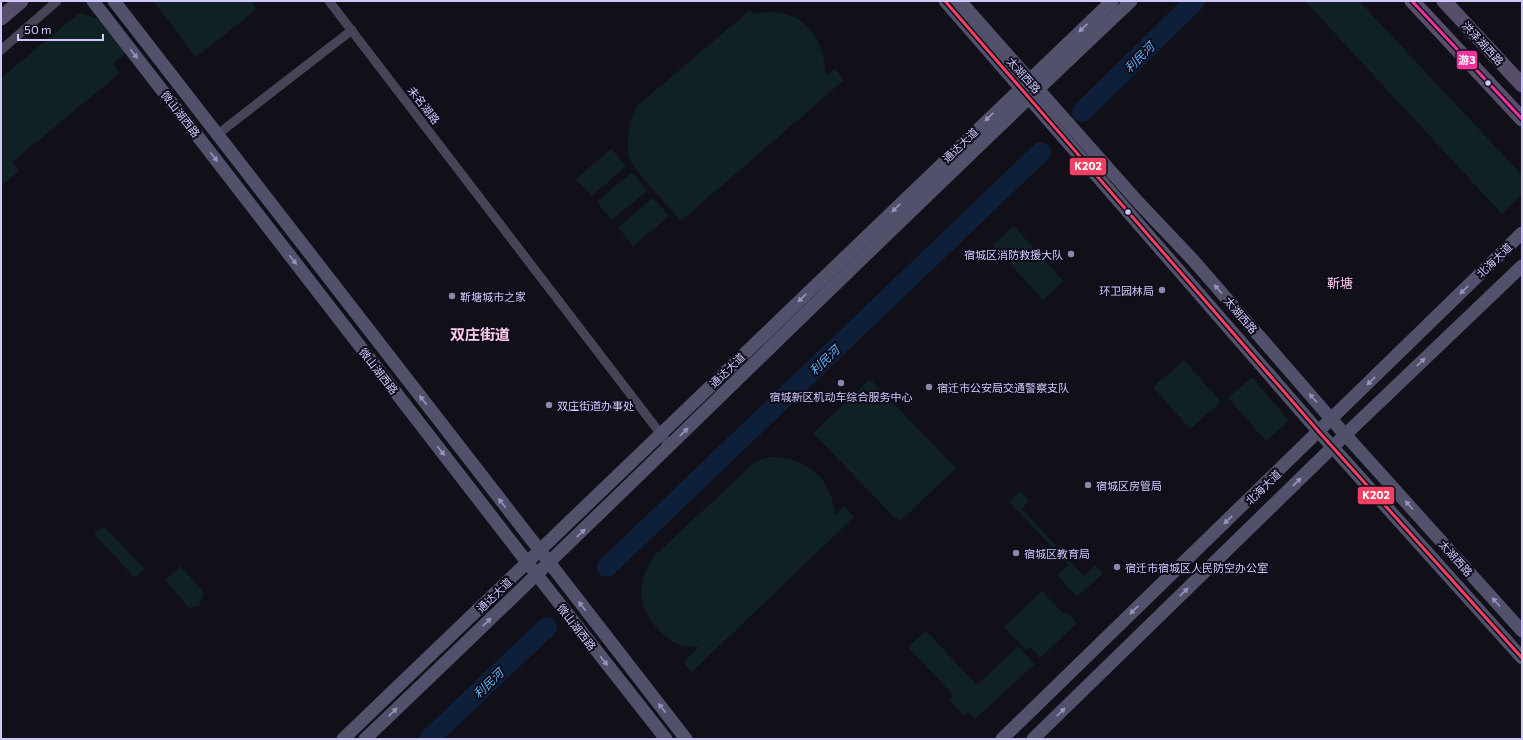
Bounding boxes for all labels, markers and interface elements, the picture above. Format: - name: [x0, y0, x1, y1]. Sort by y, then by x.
- scale bar: [18, 16, 103, 42]
- street label: 洪泽湖西路: [1459, 18, 1507, 68]
- text: 50 m: [24, 22, 52, 36]
- one-way arrow: [1078, 23, 1088, 33]
- water label: 利民河: [1121, 38, 1158, 75]
- one-way arrow: [130, 49, 139, 60]
- line badge: 游3: [1456, 50, 1478, 70]
- text: 游3: [1458, 53, 1476, 66]
- street label: 太湖西路: [1004, 54, 1044, 96]
- unlabelled marker: [1483, 78, 1493, 88]
- street label: 未名湖路: [405, 84, 443, 126]
- street label: 微山湖西路: [158, 88, 203, 140]
- one-way arrow: [984, 113, 994, 122]
- street label: 通达大道: [940, 125, 980, 165]
- one-way arrow: [209, 151, 218, 162]
- line badge: K202: [1069, 157, 1107, 176]
- text: K202: [1074, 159, 1102, 172]
- one-way arrow: [891, 203, 901, 212]
- unlabelled marker: [1123, 207, 1133, 217]
- street label: 北海大道: [1474, 240, 1514, 280]
- place label: 宿城区消防救援大队: [964, 248, 1063, 261]
- marker: 宿城区消防救援大队: [1066, 249, 1076, 259]
- one-way arrow: [289, 254, 297, 265]
- district label: 靳塘: [1327, 275, 1353, 291]
- place label: 环卫园林局: [1099, 284, 1154, 297]
- one-way arrow: [1214, 284, 1223, 294]
- marker: 环卫园林局: [1157, 285, 1167, 295]
- one-way arrow: [1459, 285, 1469, 295]
- place label: 靳塘城市之家: [460, 290, 526, 303]
- marker: 靳塘城市之家: [447, 291, 457, 301]
- one-way arrow: [797, 293, 807, 303]
- street label: 太湖西路: [1222, 294, 1260, 336]
- district label: 双庄街道: [450, 325, 510, 343]
- water label: 利民河: [806, 341, 843, 378]
- street label: 微山湖西路: [356, 345, 401, 397]
- street label: 通达大道: [707, 350, 747, 390]
- one-way arrow: [1416, 357, 1426, 367]
- one-way arrow: [1366, 376, 1376, 386]
- marker: 宿城新区机动车综合服务中心: [836, 378, 846, 388]
- place label: 宿迁市公安局交通警察支队: [937, 381, 1069, 394]
- marker: 宿迁市公安局交通警察支队: [924, 382, 934, 392]
- place label: 宿城新区机动车综合服务中心: [770, 390, 913, 403]
- one-way arrow: [1308, 393, 1317, 403]
- one-way arrow: [419, 394, 427, 405]
- place label: 双庄街道办事处: [557, 399, 634, 412]
- marker: 双庄街道办事处: [544, 400, 554, 410]
- one-way arrow: [679, 427, 689, 437]
- one-way arrow: [437, 446, 445, 457]
- street label: 北海大道: [1243, 467, 1283, 507]
- one-way arrow: [1292, 477, 1302, 486]
- place label: 宿城区房管局: [1096, 479, 1162, 492]
- marker: 宿城区房管局: [1083, 480, 1093, 490]
- line badge: K202: [1357, 486, 1395, 505]
- text: K202: [1362, 488, 1390, 501]
- one-way arrow: [498, 497, 507, 508]
- one-way arrow: [1404, 500, 1414, 510]
- one-way arrow: [1223, 515, 1233, 525]
- one-way arrow: [576, 528, 586, 537]
- street label: 太湖西路: [1436, 537, 1476, 579]
- place label: 宿城区教育局: [1024, 547, 1090, 560]
- marker: 宿城区教育局: [1011, 548, 1021, 558]
- place label: 宿迁市宿城区人民防空办公室: [1125, 561, 1268, 574]
- marker: 宿迁市宿城区人民防空办公室: [1112, 562, 1122, 572]
- street label: 通达大道: [474, 575, 514, 615]
- one-way arrow: [1179, 587, 1189, 597]
- one-way arrow: [1492, 597, 1501, 606]
- one-way arrow: [577, 600, 586, 611]
- street label: 微山湖西路: [554, 601, 599, 653]
- one-way arrow: [1129, 606, 1139, 615]
- one-way arrow: [482, 618, 492, 627]
- one-way arrow: [600, 655, 608, 666]
- water label: 利民河: [470, 664, 507, 701]
- one-way arrow: [658, 703, 666, 714]
- one-way arrow: [388, 707, 398, 717]
- one-way arrow: [1056, 707, 1066, 717]

